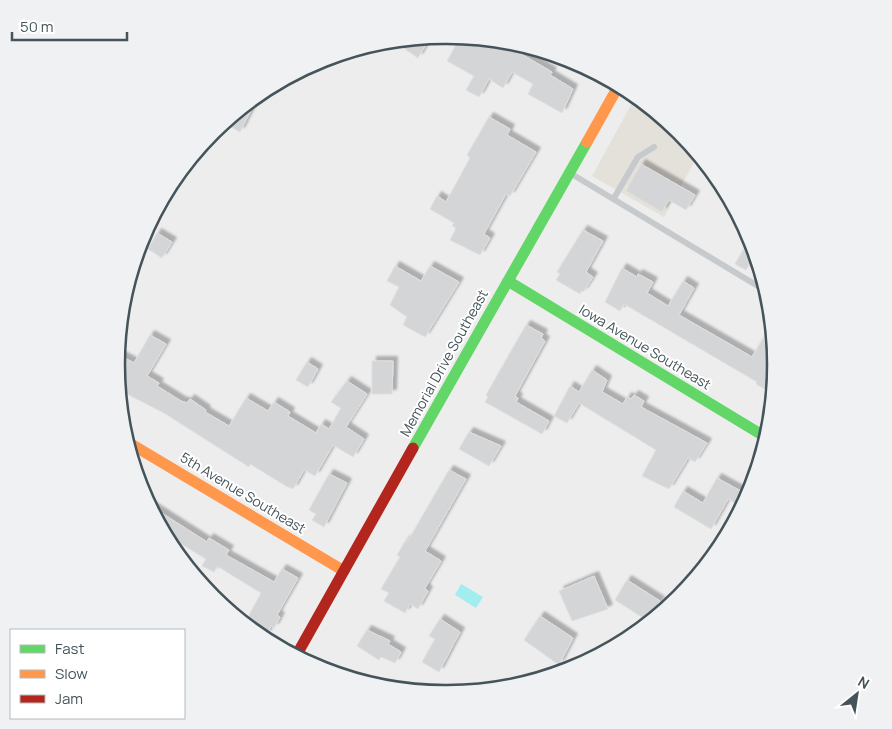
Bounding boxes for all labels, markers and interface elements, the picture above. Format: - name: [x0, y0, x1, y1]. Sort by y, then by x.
- scale bar: [12, 10, 128, 42]
- text: 50 m: [20, 16, 54, 37]
- street label: Memorial Drive Southeast: [395, 285, 492, 440]
- street label: Iowa Avenue Southeast: [576, 300, 715, 394]
- street label: 5th Avenue Southeast: [177, 447, 310, 538]
- legend: [10, 629, 185, 719]
- text: Fast: [55, 638, 84, 659]
- text: Slow: [55, 663, 88, 684]
- north arrow: [832, 669, 882, 719]
- text: N: [855, 672, 873, 693]
- text: Jam: [55, 688, 83, 709]

